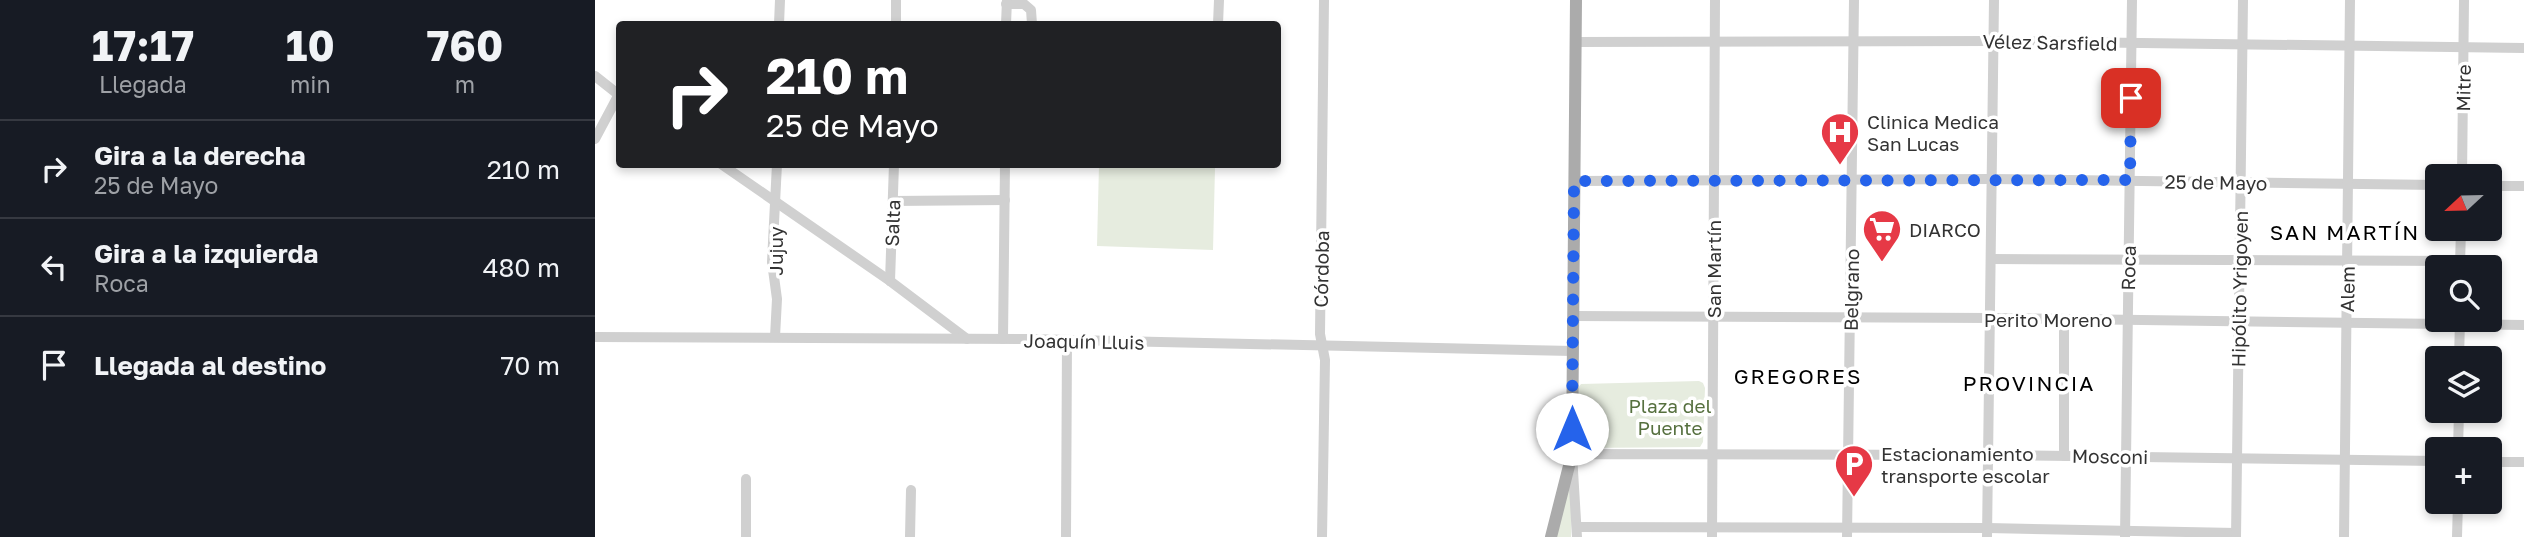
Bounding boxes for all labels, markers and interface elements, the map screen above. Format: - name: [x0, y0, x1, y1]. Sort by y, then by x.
- text: 17:17: [92, 20, 194, 70]
- text: 10: [286, 20, 335, 70]
- text: 760: [426, 20, 503, 70]
- street label: Vélez Sarsfield: [1982, 29, 2118, 55]
- text: 210 m: [766, 46, 908, 105]
- icon: right: [651, 49, 742, 140]
- street label: Mitre: [2451, 64, 2475, 112]
- pin: [2101, 68, 2161, 128]
- text: Llegada: [99, 70, 187, 98]
- text: min: [290, 70, 331, 98]
- text: m: [455, 70, 475, 98]
- icon: arrive: [2112, 79, 2150, 117]
- text: 25 de Mayo: [766, 106, 939, 144]
- place label: Clinica Medica San Lucas: [1867, 110, 1999, 155]
- hospital icon: Clinica Medica San Lucas: [1819, 111, 1861, 166]
- text: Gira a la derecha: [94, 140, 306, 171]
- icon: right: [35, 150, 73, 188]
- text: 210 m: [487, 154, 560, 185]
- north arrow: [2425, 164, 2503, 242]
- map controls: [2425, 164, 2502, 514]
- street label: 25 de Mayo: [2165, 170, 2267, 194]
- text: 25 de Mayo: [94, 171, 218, 199]
- street label: Salta: [880, 199, 904, 247]
- supermarket icon: DIARCO: [1861, 208, 1903, 263]
- street label: Hipólito Yrigoyen: [2226, 210, 2252, 368]
- place label: DIARCO: [1909, 218, 1981, 241]
- district label: SAN MARTÍN: [2270, 219, 2420, 245]
- street label: San Martín: [1702, 220, 1725, 318]
- street label: Jujuy: [764, 226, 787, 276]
- street label: Córdoba: [1309, 230, 1333, 308]
- text: Gira a la izquierda: [94, 238, 318, 269]
- street label: Roca: [2116, 245, 2140, 291]
- icon: left: [35, 248, 73, 286]
- street label: Belgrano: [1839, 249, 1863, 331]
- text: 480 m: [483, 252, 560, 283]
- button: search: [2425, 255, 2502, 332]
- street label: Alem: [2335, 266, 2359, 312]
- text: Roca: [94, 269, 149, 297]
- street label: Perito Moreno: [1984, 308, 2112, 331]
- street label: Joaquín Lluis: [1023, 328, 1145, 354]
- icon: arrive: [35, 346, 73, 384]
- button: layers: [2425, 346, 2502, 423]
- text: Llegada al destino: [94, 350, 326, 381]
- text: 70 m: [501, 350, 560, 381]
- district label: GREGORES: [1734, 363, 1862, 389]
- district label: PROVINCIA: [1963, 370, 2095, 396]
- position arrow: [1535, 392, 1609, 466]
- park label: Plaza del Puente: [1628, 394, 1712, 439]
- button: +: [2425, 437, 2502, 514]
- place label: Estacionamiento transporte escolar: [1881, 442, 2050, 487]
- parking icon: Estacionamiento transporte escolar: [1833, 443, 1875, 498]
- street label: Mosconi: [2072, 444, 2148, 468]

